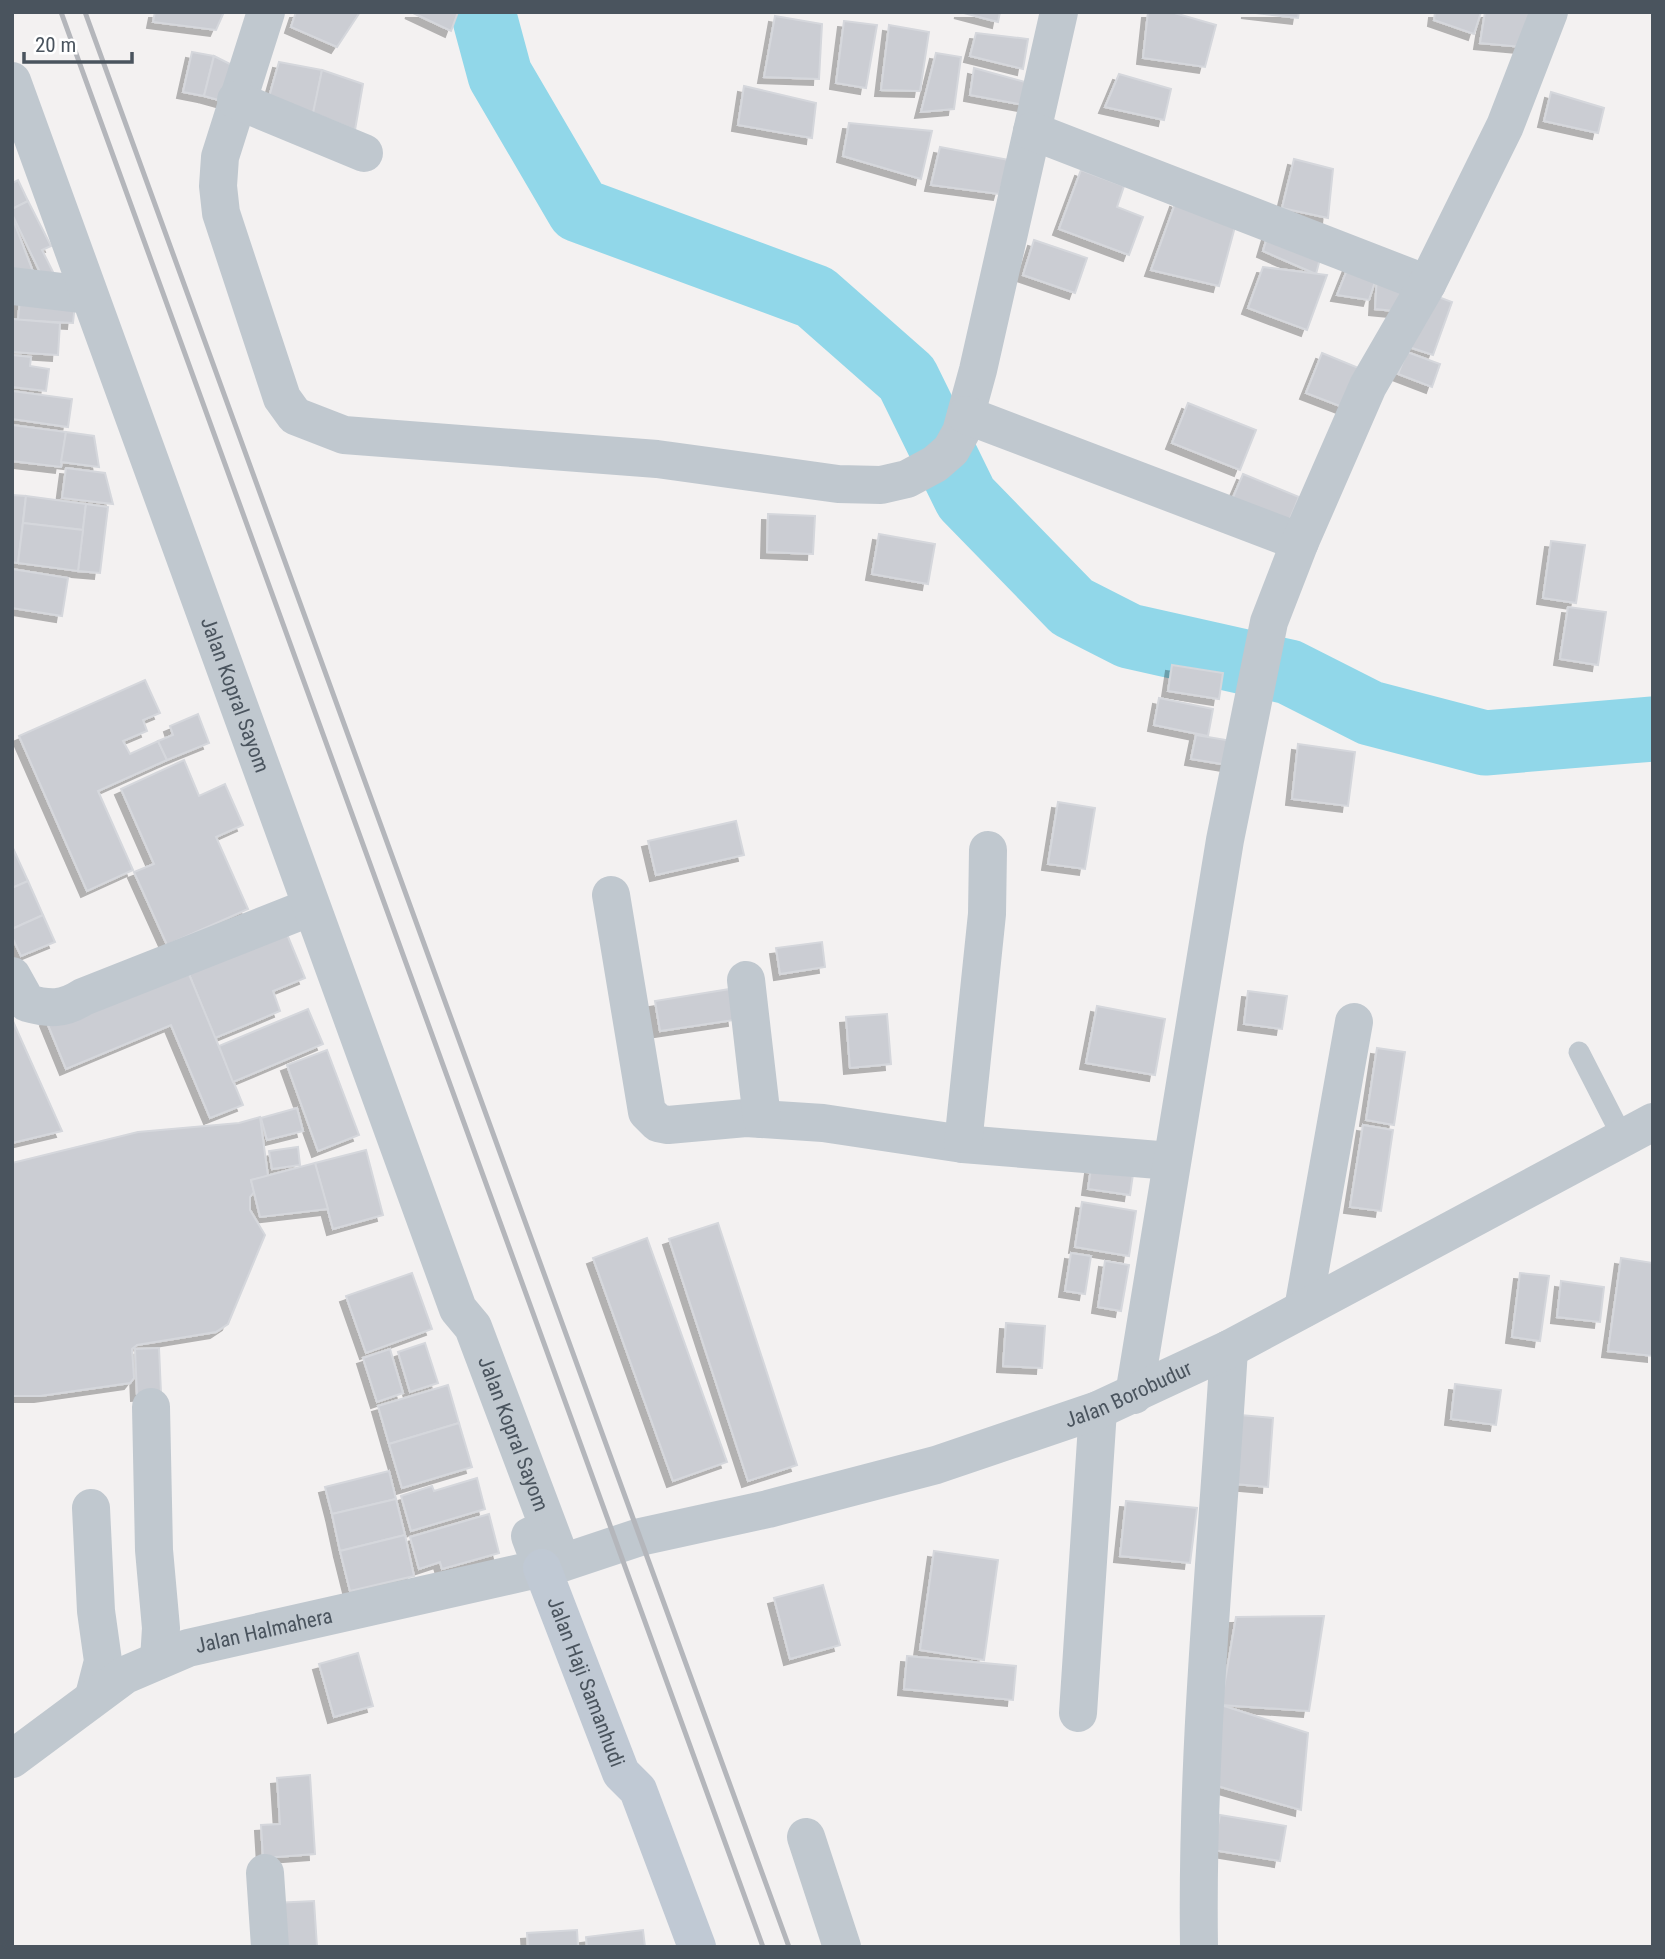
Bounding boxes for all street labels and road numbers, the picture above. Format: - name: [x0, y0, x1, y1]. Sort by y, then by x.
- street label: Jalan Kopral Sayom: [196, 614, 274, 776]
- street label: Jalan Kopral Sayom: [473, 1353, 553, 1515]
- street label: Jalan Borobudur: [1062, 1356, 1196, 1432]
- street label: Jalan Haji Samanhudi: [542, 1593, 629, 1770]
- street label: Jalan Halmahera: [193, 1604, 335, 1658]

